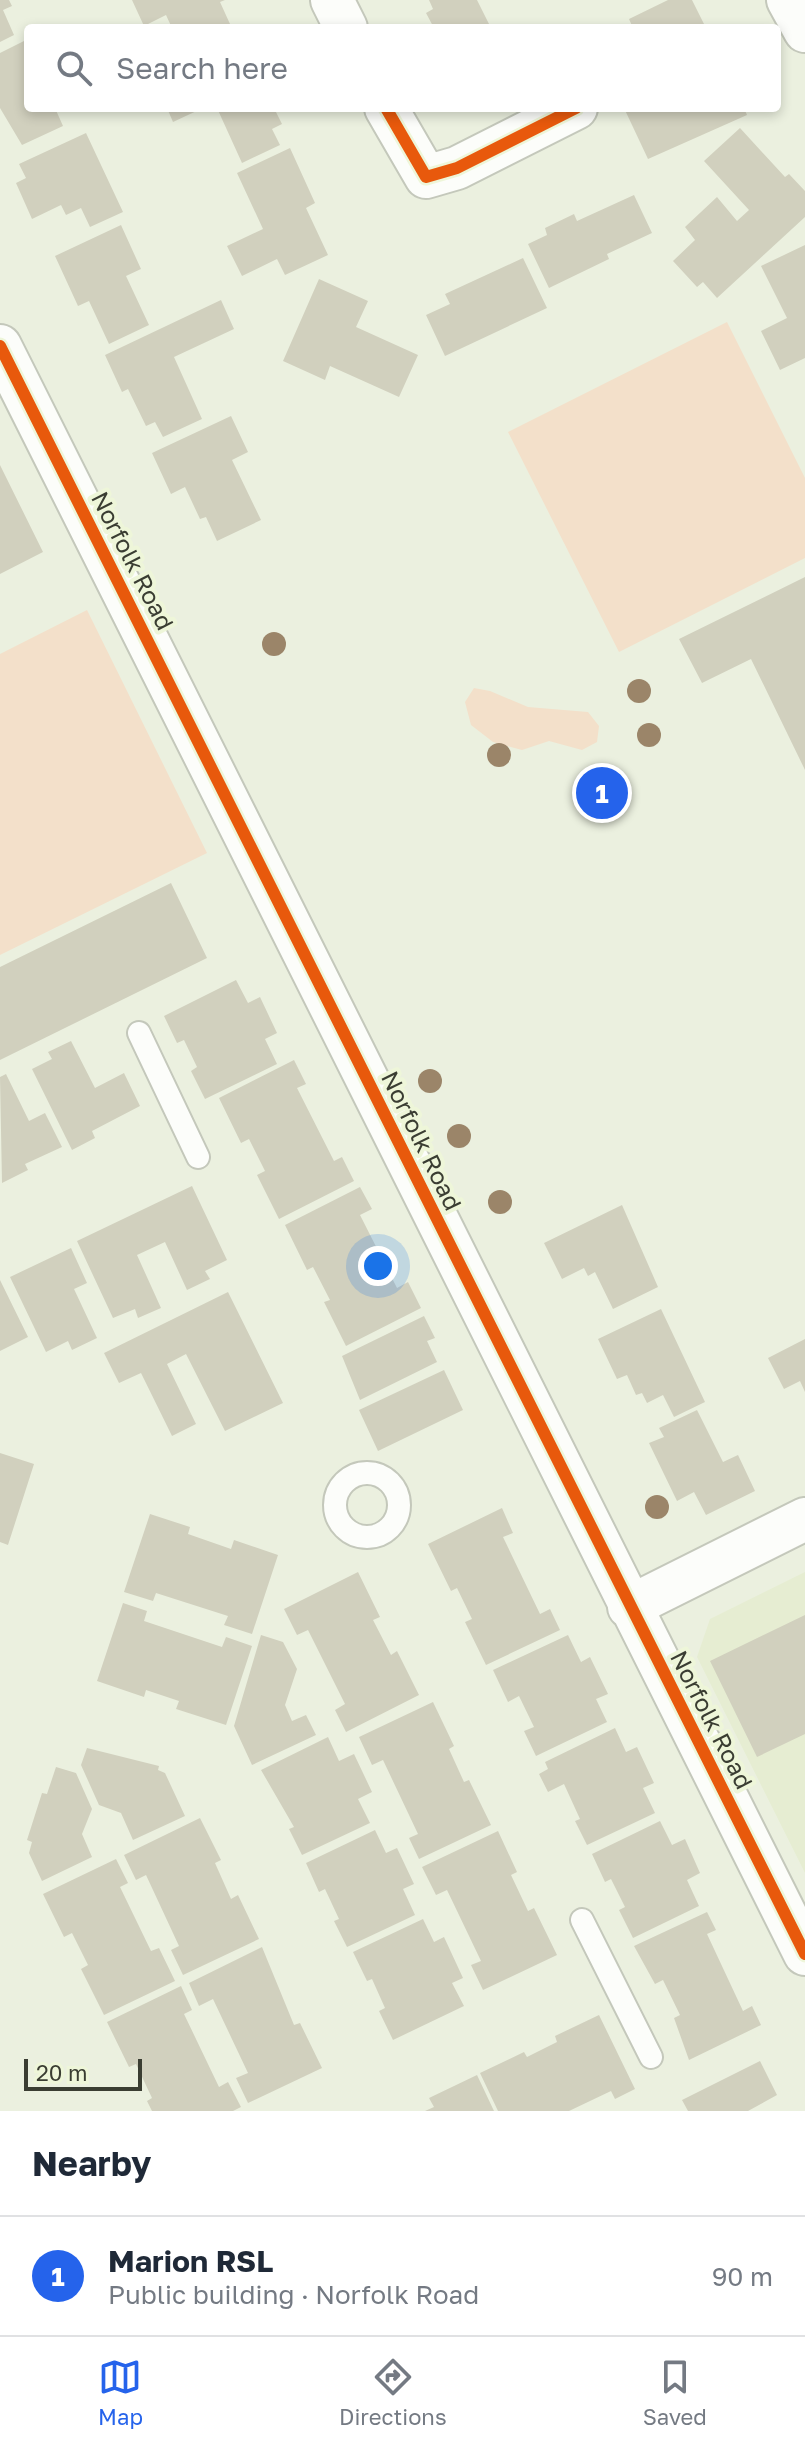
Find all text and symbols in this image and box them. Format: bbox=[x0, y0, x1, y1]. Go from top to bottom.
search box bbox=[24, 24, 781, 112]
icon: search bbox=[52, 46, 96, 90]
text: Search here bbox=[116, 50, 288, 86]
street label: Norfolk Road bbox=[86, 486, 181, 634]
pin: 1 bbox=[576, 763, 628, 823]
street label: Norfolk Road bbox=[376, 1066, 469, 1215]
your location bbox=[358, 1246, 398, 1286]
street label: Norfolk Road bbox=[665, 1645, 760, 1793]
scale bar bbox=[24, 2055, 142, 2091]
text: 20 m bbox=[36, 2059, 87, 2086]
text: Nearby bbox=[32, 2143, 152, 2183]
text: Marion RSL bbox=[108, 2243, 273, 2279]
text: 1 bbox=[51, 2261, 65, 2292]
text: 90 m bbox=[712, 2261, 773, 2292]
text: Public building · Norfolk Road bbox=[108, 2279, 479, 2310]
tab: Map bbox=[98, 2355, 143, 2430]
tab: Directions bbox=[339, 2355, 447, 2430]
tab: Saved bbox=[643, 2355, 707, 2430]

